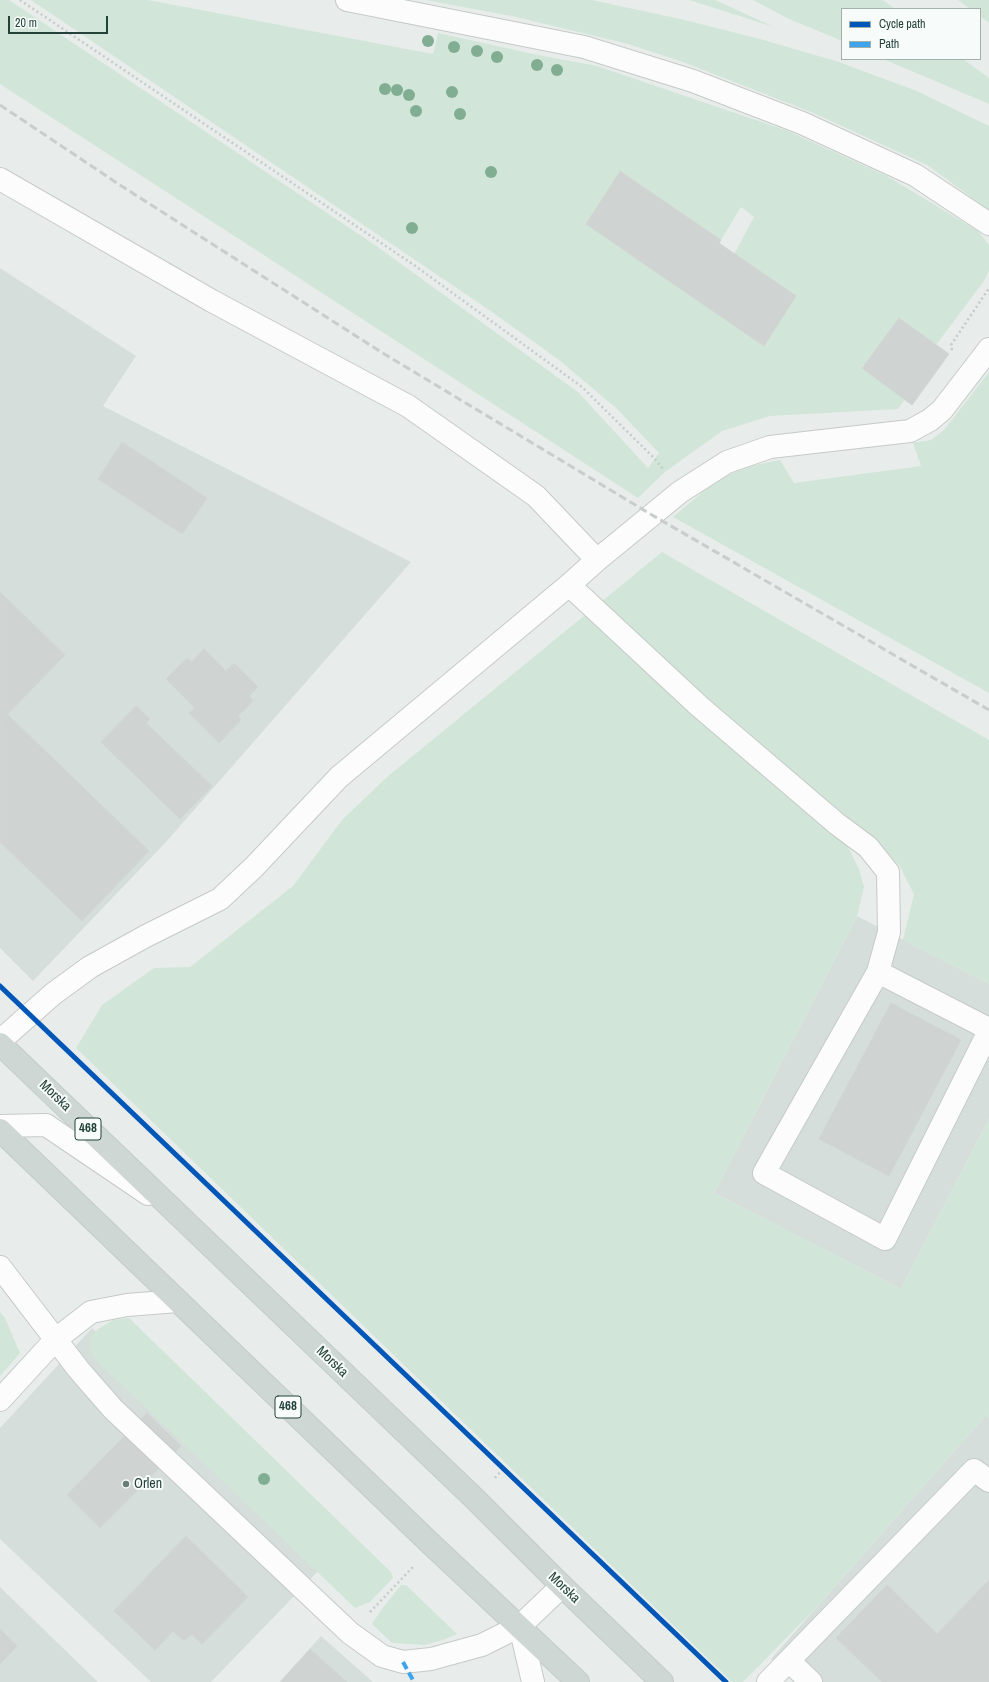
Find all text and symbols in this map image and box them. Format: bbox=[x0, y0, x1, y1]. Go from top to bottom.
scale bar bbox=[10, 8, 110, 34]
legend bbox=[841, 8, 981, 60]
text: 20 m bbox=[15, 15, 37, 31]
text: Cycle path bbox=[879, 16, 926, 32]
text: Path bbox=[879, 36, 899, 52]
street label: Morska bbox=[36, 1077, 74, 1115]
road number: 468 bbox=[75, 1118, 101, 1140]
street label: Morska bbox=[313, 1343, 351, 1381]
road number: 468 bbox=[275, 1396, 301, 1418]
place label: Orlen bbox=[134, 1476, 162, 1492]
marker: Orlen bbox=[121, 1479, 131, 1489]
street label: Morska bbox=[545, 1569, 583, 1607]

